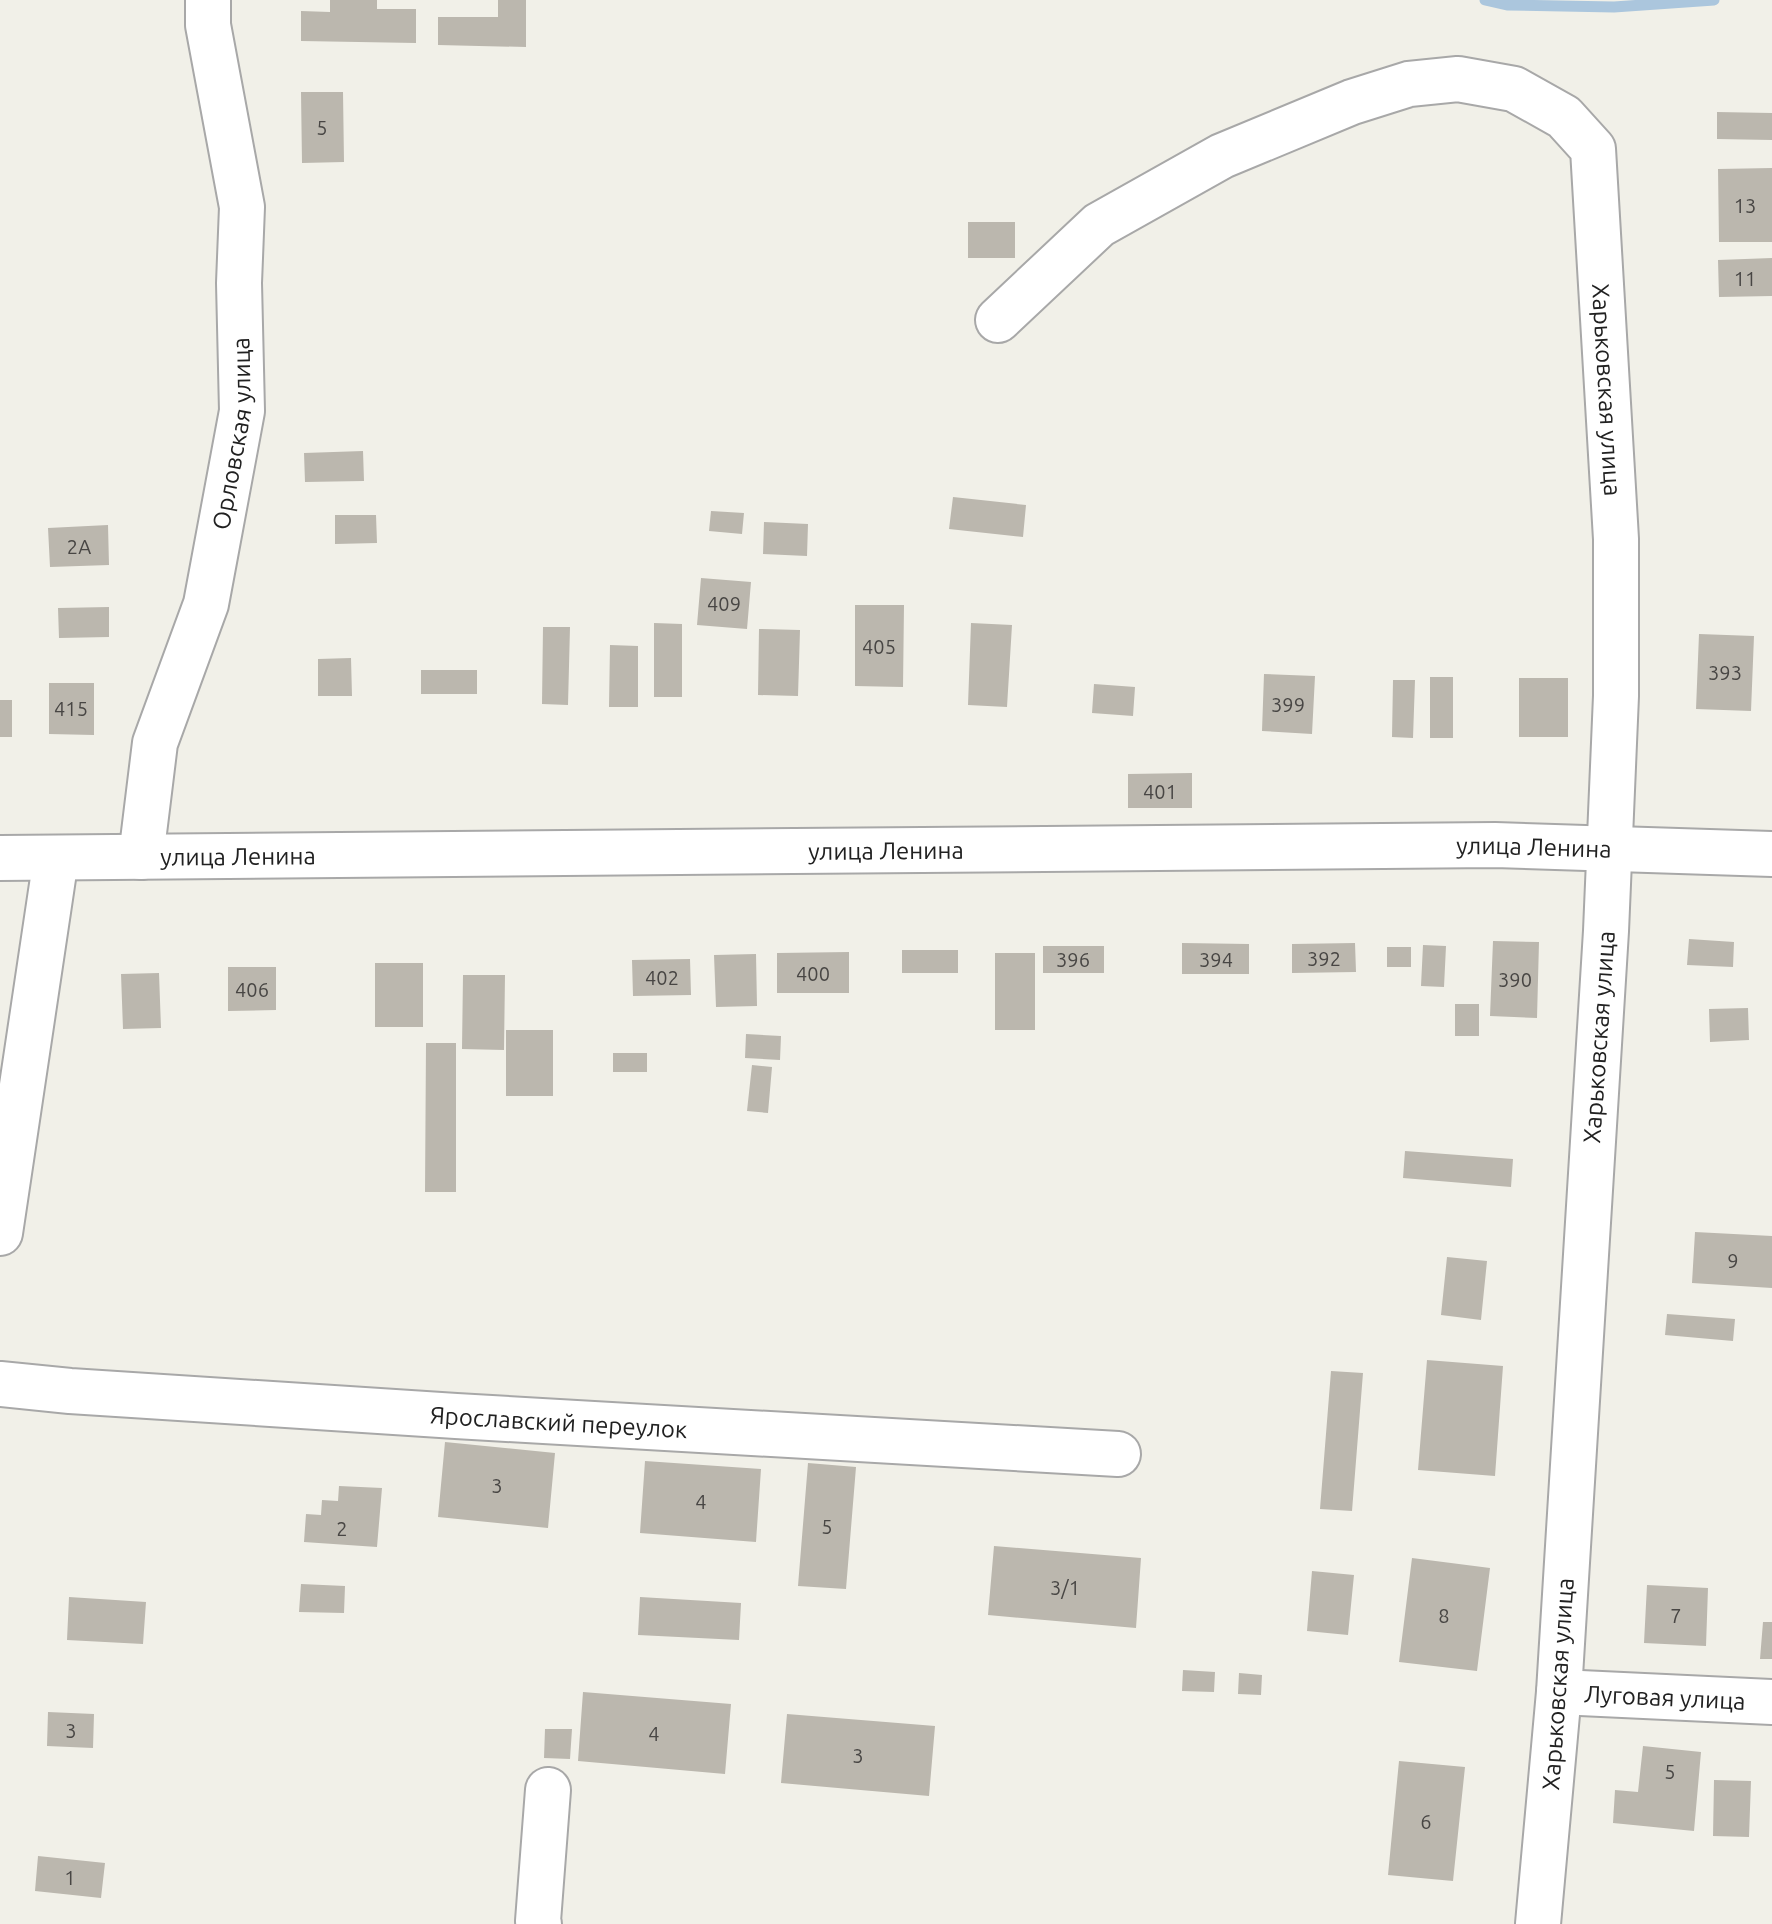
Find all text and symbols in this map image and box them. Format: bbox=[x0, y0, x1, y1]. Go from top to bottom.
house number: 5 bbox=[316, 116, 328, 139]
house number: 13 bbox=[1734, 194, 1756, 217]
house number: 11 bbox=[1734, 267, 1756, 290]
street label: Харьковская улица bbox=[1587, 283, 1627, 497]
street label: Орловская улица bbox=[207, 337, 256, 532]
house number: 2А bbox=[67, 535, 91, 558]
house number: 409 bbox=[707, 592, 741, 615]
house number: 405 bbox=[862, 635, 896, 658]
house number: 393 bbox=[1708, 661, 1742, 684]
house number: 399 bbox=[1271, 693, 1305, 716]
house number: 415 bbox=[54, 697, 88, 720]
house number: 401 bbox=[1143, 780, 1177, 803]
street label: улица Ленина bbox=[1456, 831, 1612, 862]
street label: улица Ленина bbox=[808, 836, 964, 864]
street label: улица Ленина bbox=[160, 842, 316, 870]
street label: Харьковская улица bbox=[1578, 930, 1620, 1144]
house number: 392 bbox=[1307, 947, 1341, 970]
house number: 396 bbox=[1056, 948, 1090, 971]
house number: 394 bbox=[1199, 948, 1233, 971]
house number: 400 bbox=[796, 962, 830, 985]
house number: 402 bbox=[645, 966, 679, 989]
house number: 390 bbox=[1498, 968, 1532, 991]
house number: 406 bbox=[235, 978, 269, 1001]
house number: 9 bbox=[1727, 1249, 1739, 1272]
street label: Ярославский переулок bbox=[429, 1401, 688, 1443]
house number: 3 bbox=[491, 1474, 503, 1497]
house number: 4 bbox=[695, 1490, 707, 1513]
house number: 5 bbox=[821, 1515, 833, 1538]
house number: 2 bbox=[336, 1517, 348, 1540]
house number: 3/1 bbox=[1050, 1576, 1080, 1599]
street label: Харьковская улица bbox=[1537, 1577, 1579, 1791]
house number: 8 bbox=[1438, 1604, 1450, 1627]
house number: 7 bbox=[1670, 1604, 1682, 1627]
street label: Луговая улица bbox=[1584, 1680, 1746, 1714]
house number: 3 bbox=[65, 1719, 77, 1742]
house number: 4 bbox=[648, 1722, 660, 1745]
house number: 3 bbox=[852, 1744, 864, 1767]
house number: 5 bbox=[1664, 1760, 1676, 1783]
house number: 6 bbox=[1420, 1810, 1432, 1833]
house number: 1 bbox=[64, 1866, 76, 1889]

